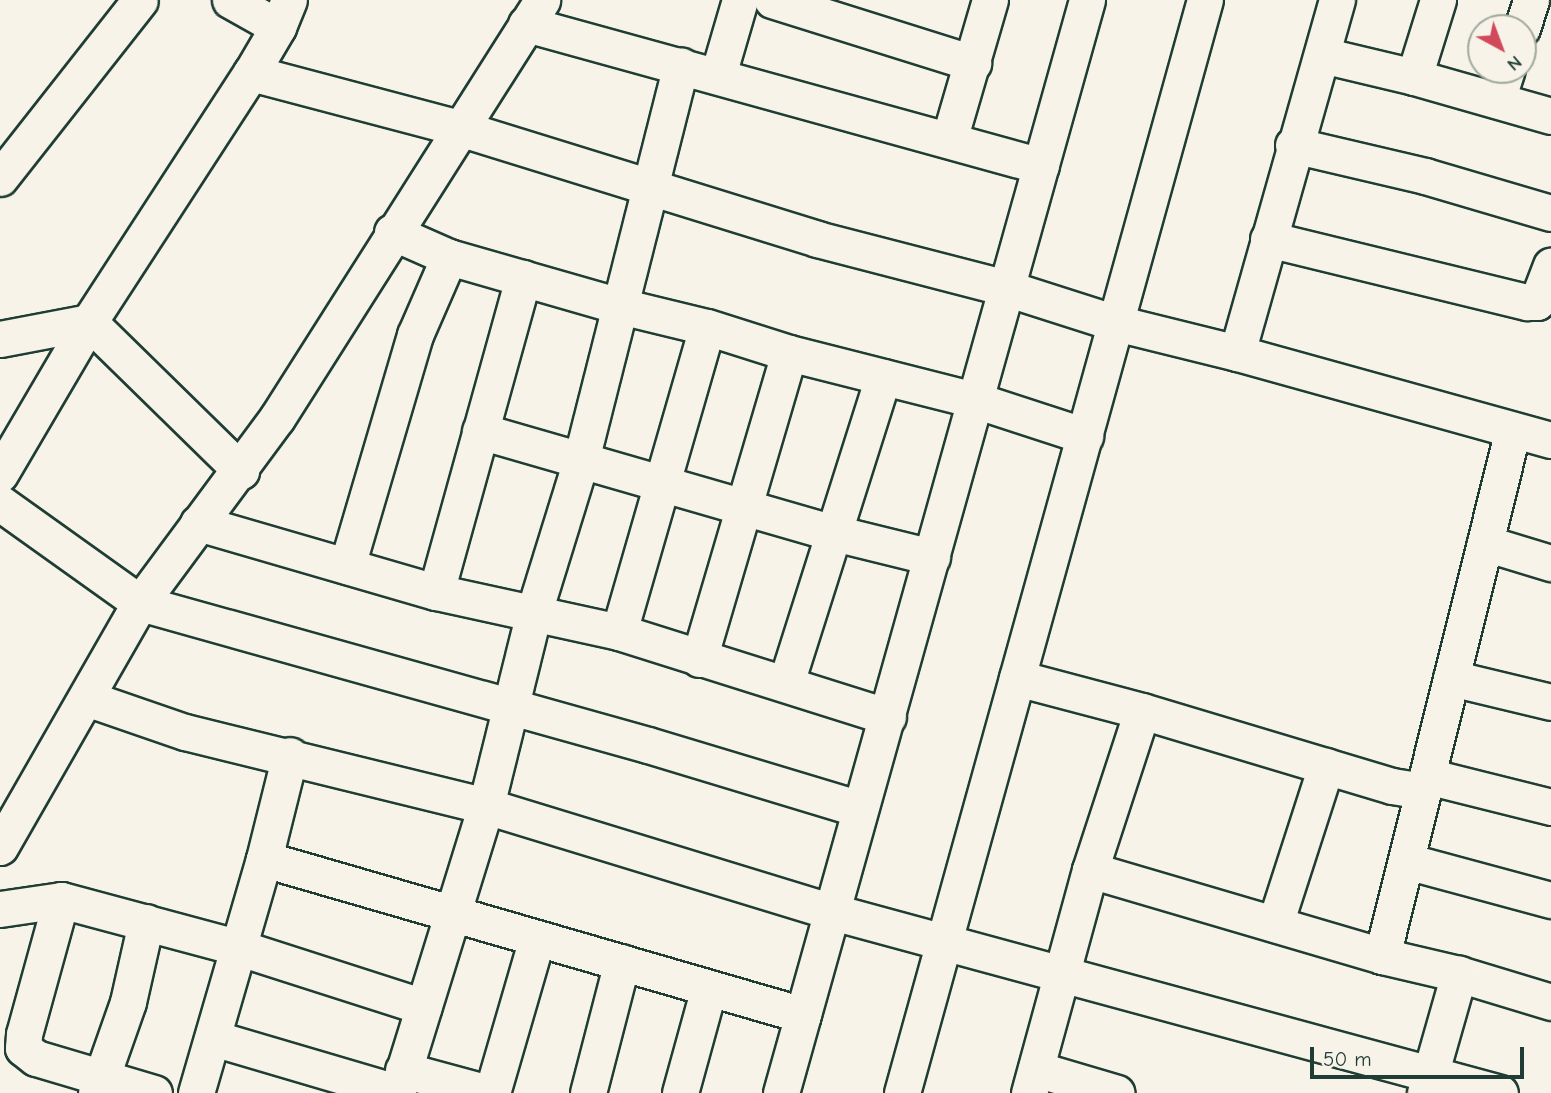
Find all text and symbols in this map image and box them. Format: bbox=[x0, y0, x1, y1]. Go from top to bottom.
north arrow bbox=[1467, 14, 1537, 84]
text: N bbox=[1503, 51, 1526, 76]
scale bar bbox=[1313, 1034, 1526, 1078]
text: 50 m bbox=[1323, 1047, 1372, 1071]

